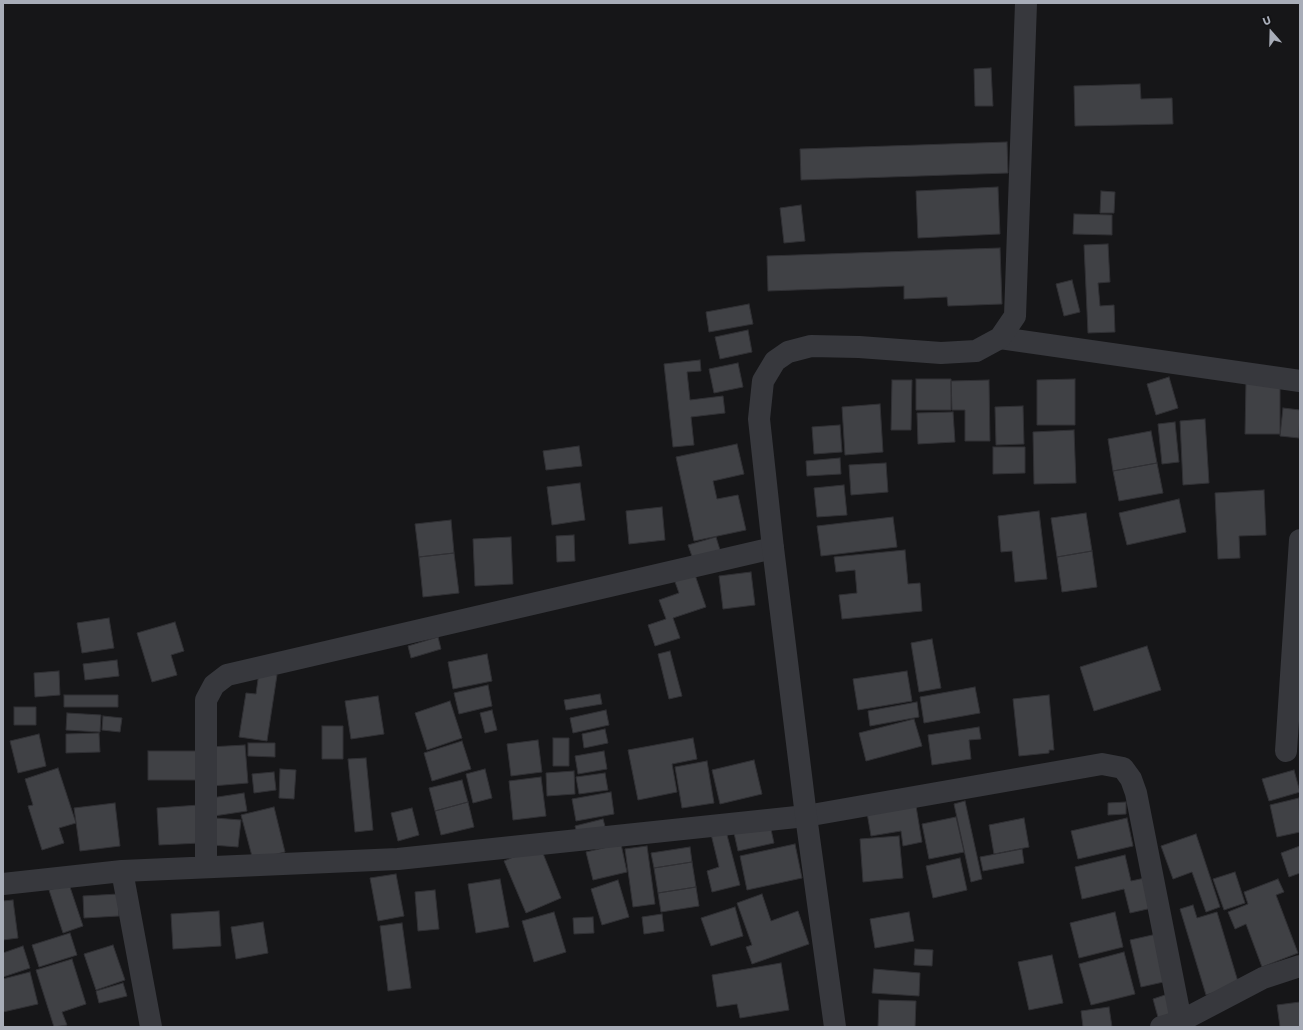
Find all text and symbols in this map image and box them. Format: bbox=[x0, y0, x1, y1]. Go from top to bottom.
north arrow bbox=[1251, 12, 1291, 52]
text: U bbox=[1261, 12, 1273, 30]

